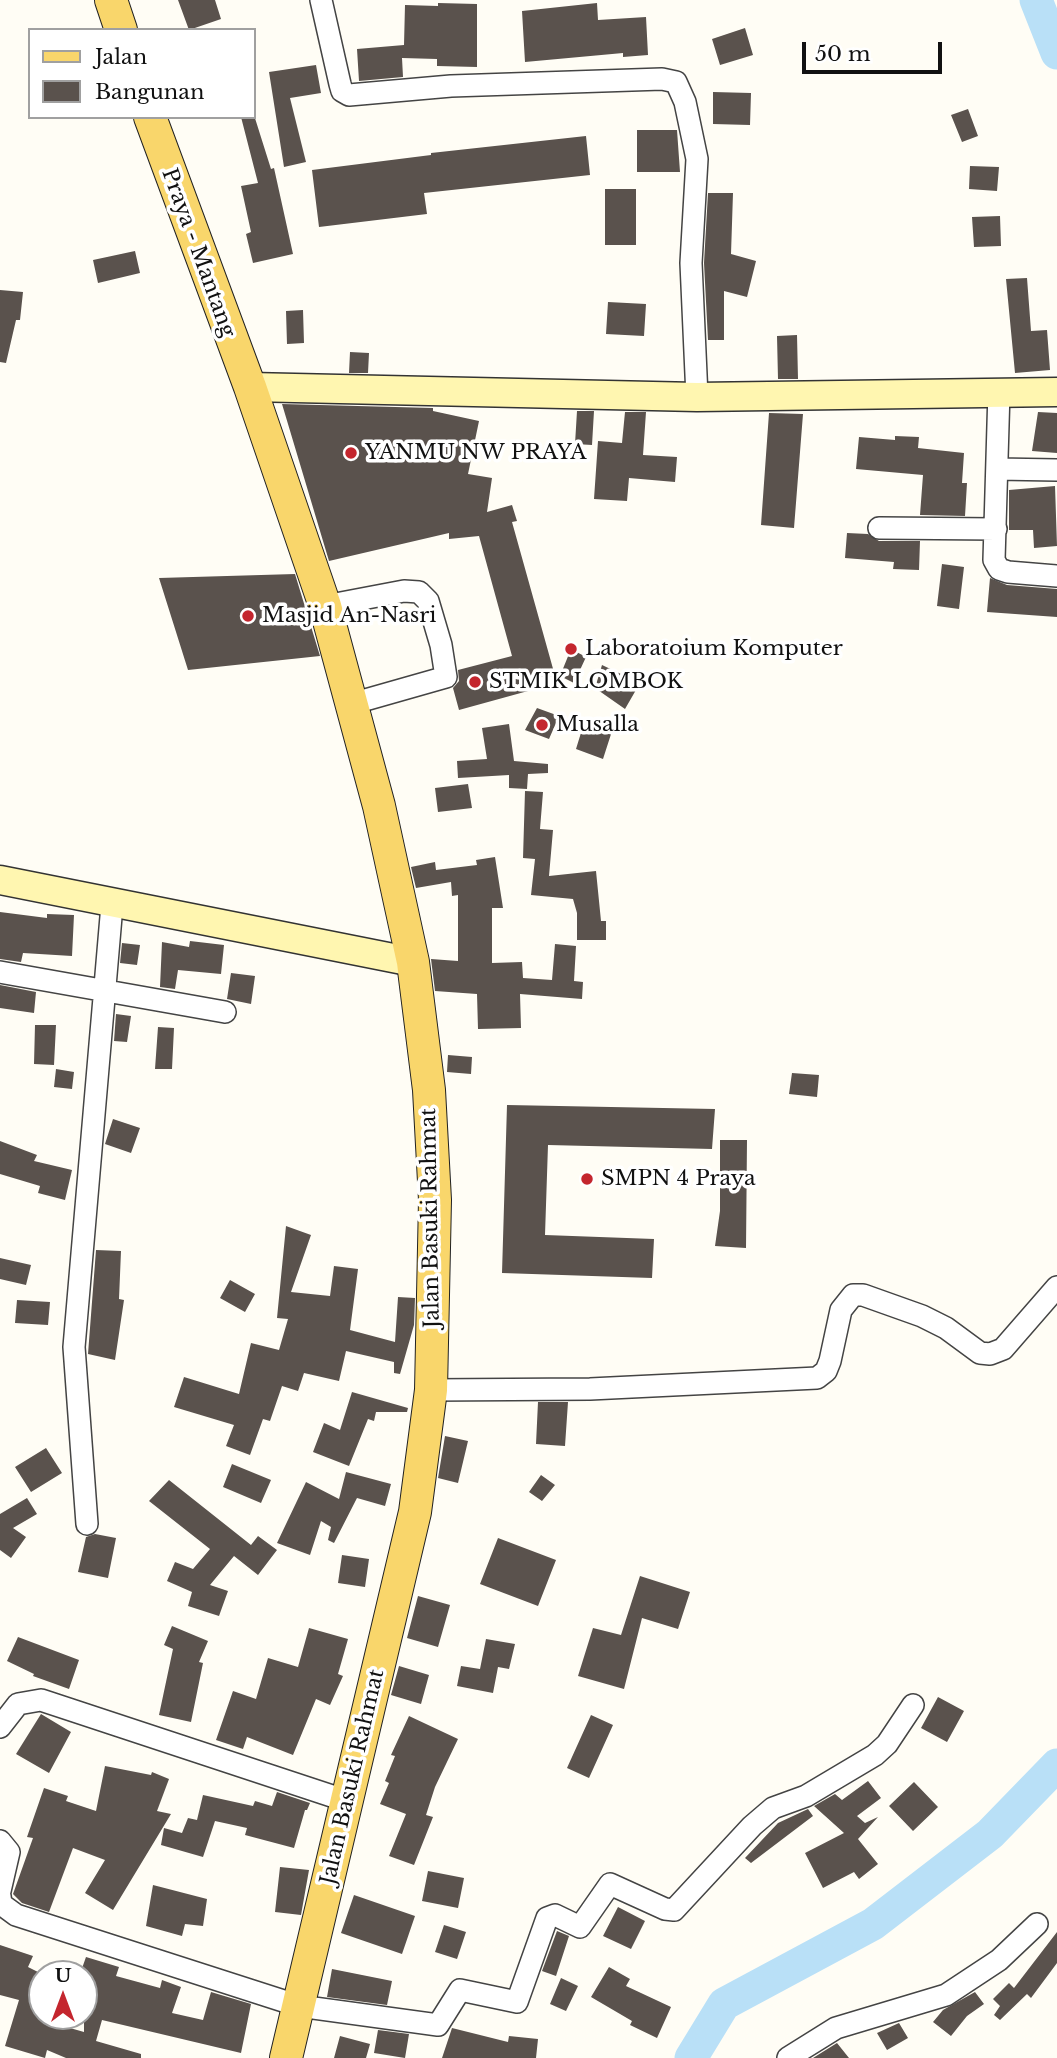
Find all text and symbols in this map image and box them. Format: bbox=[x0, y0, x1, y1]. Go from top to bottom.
legend bbox=[28, 28, 256, 119]
scale bar bbox=[805, 28, 945, 72]
text: 50 m bbox=[815, 41, 870, 67]
text: Jalan bbox=[95, 44, 147, 70]
text: Bangunan bbox=[95, 79, 204, 105]
street label: Praya - Mantang bbox=[156, 165, 240, 341]
place label: YANMU NW PRAYA bbox=[365, 440, 587, 466]
marker: YANMU NW PRAYA bbox=[343, 445, 359, 461]
place label: Masjid An-Nasri bbox=[262, 603, 436, 629]
marker: Masjid An-Nasri bbox=[240, 608, 256, 624]
place label: Laboratoium Komputer bbox=[585, 636, 843, 662]
marker: Laboratoium Komputer bbox=[563, 641, 579, 657]
place label: STMIK LOMBOK bbox=[489, 669, 683, 695]
marker: STMIK LOMBOK bbox=[467, 674, 483, 690]
place label: Musalla bbox=[556, 712, 639, 738]
marker: Musalla bbox=[534, 717, 550, 733]
street label: Jalan Basuki Rahmat bbox=[416, 1108, 446, 1328]
place label: SMPN 4 Praya bbox=[601, 1166, 756, 1192]
marker: SMPN 4 Praya bbox=[579, 1171, 595, 1187]
street label: Jalan Basuki Rahmat bbox=[316, 1667, 390, 1887]
north arrow bbox=[28, 1960, 98, 2030]
text: U bbox=[55, 1964, 71, 1987]

